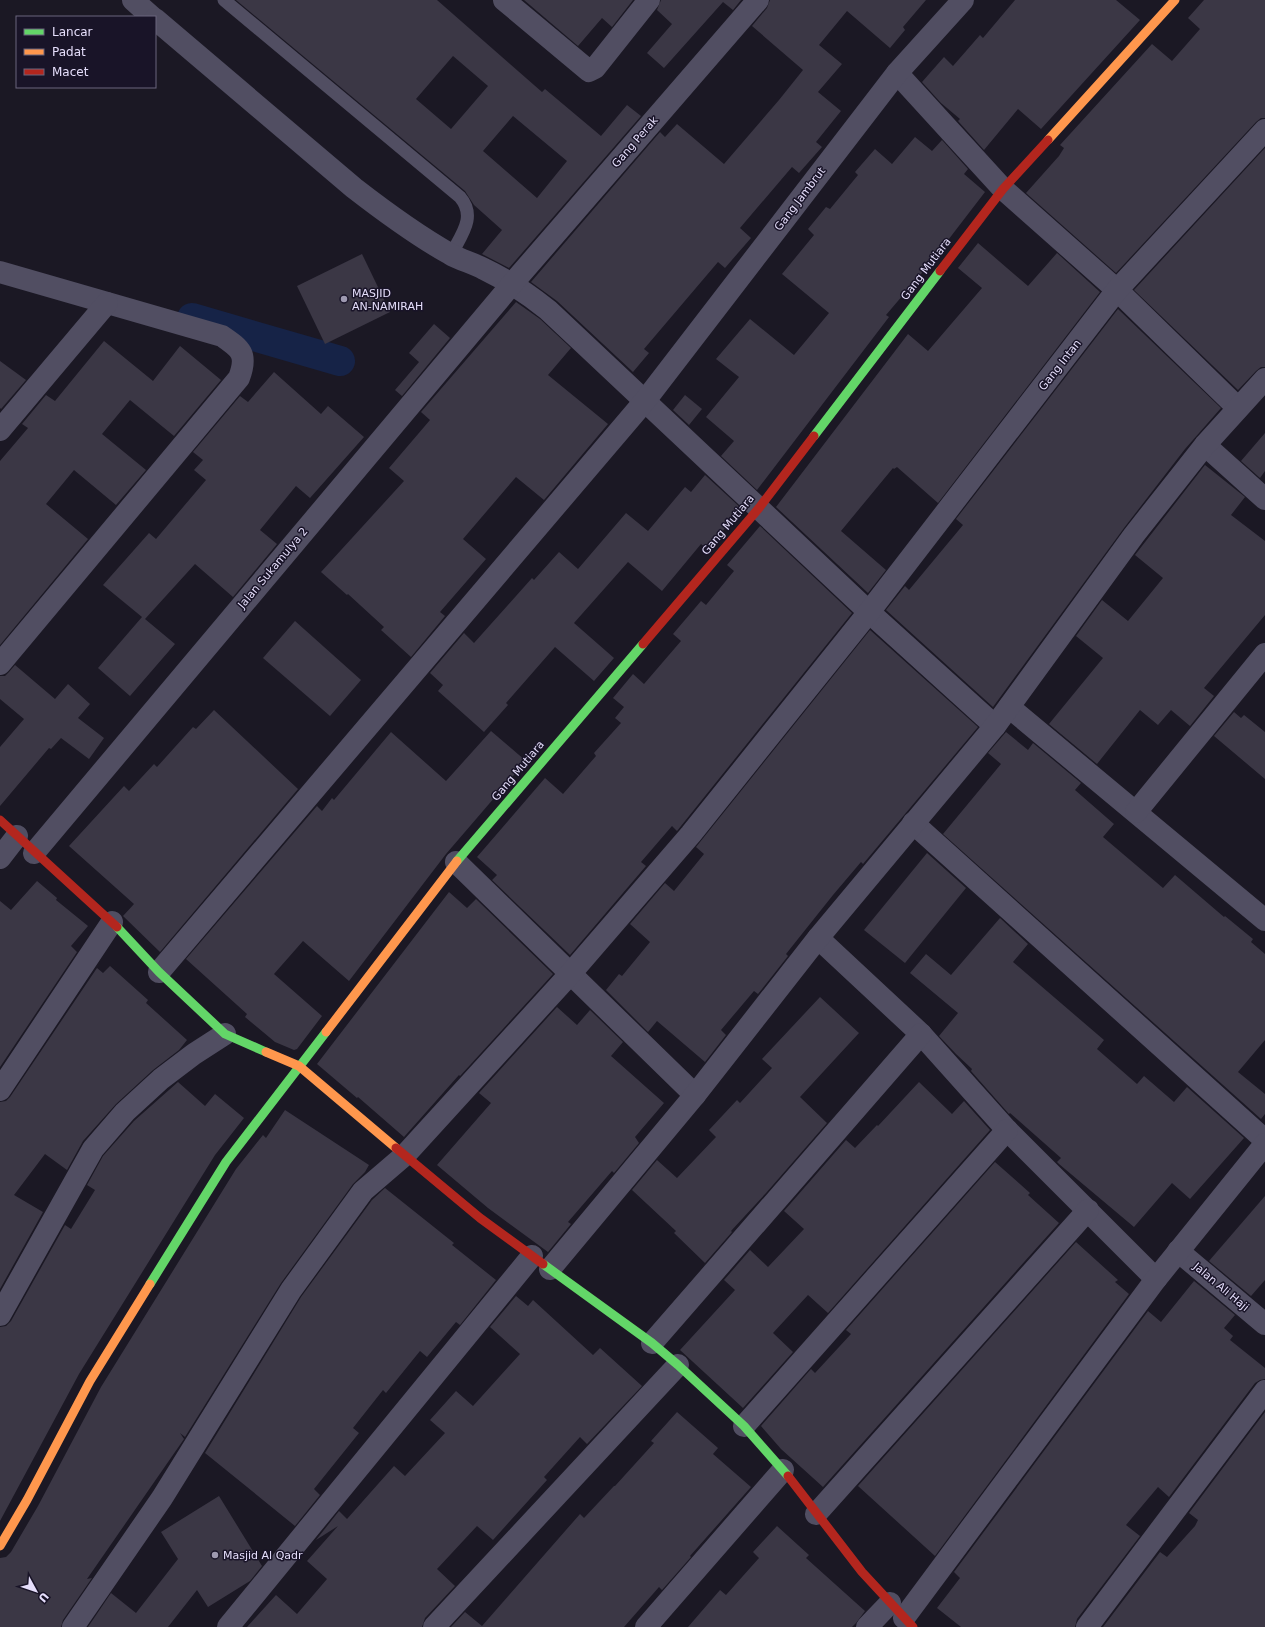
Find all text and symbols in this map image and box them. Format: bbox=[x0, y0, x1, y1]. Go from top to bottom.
legend bbox=[16, 16, 156, 88]
text: Lancar bbox=[52, 25, 93, 39]
text: Padat bbox=[52, 45, 86, 59]
text: Macet bbox=[52, 65, 89, 79]
street label: Gang Perak bbox=[609, 113, 661, 170]
street label: Gang Jambrut bbox=[772, 164, 829, 233]
street label: Gang Mutiara bbox=[898, 235, 954, 303]
place label: MASJID AN-NAMIRAH bbox=[352, 287, 423, 313]
marker: MASJID AN-NAMIRAH bbox=[339, 294, 349, 304]
street label: Gang Intan bbox=[1036, 337, 1084, 393]
street label: Gang Mutiara bbox=[699, 492, 757, 558]
street label: Jalan Sukamulya 2 bbox=[235, 525, 311, 612]
street label: Gang Mutiara bbox=[489, 738, 547, 804]
street label: Jalan Ali Haji bbox=[1190, 1259, 1251, 1314]
place label: Masjid Al Qadr bbox=[223, 1549, 303, 1562]
marker: Masjid Al Qadr bbox=[210, 1550, 220, 1560]
north arrow bbox=[16, 1571, 56, 1611]
text: U bbox=[35, 1590, 51, 1605]

